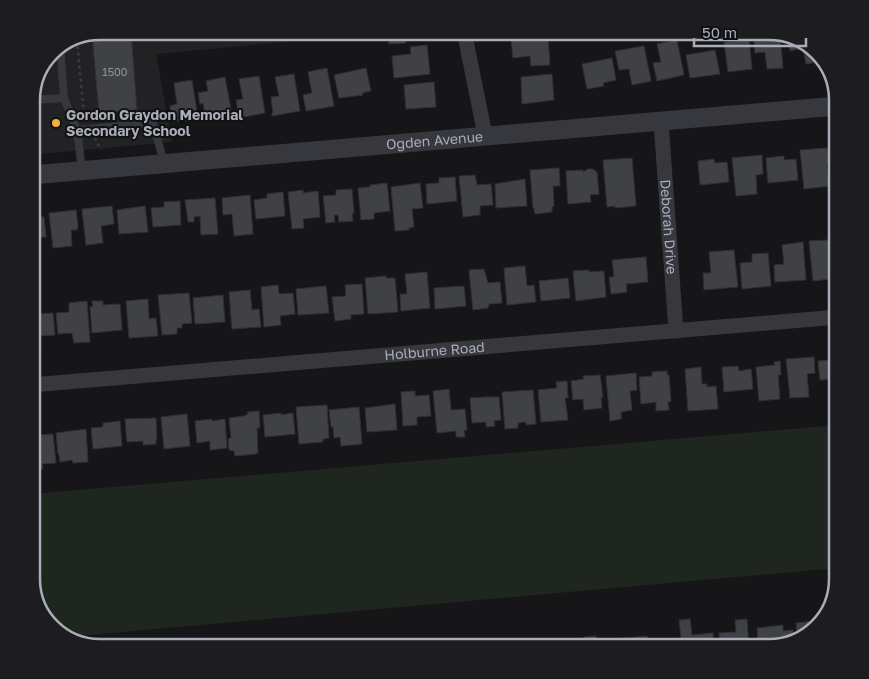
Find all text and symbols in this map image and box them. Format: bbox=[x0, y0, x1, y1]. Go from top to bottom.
scale bar bbox=[694, 15, 806, 47]
text: 50 m bbox=[702, 23, 737, 41]
house number: 1500 bbox=[102, 65, 128, 78]
place label: Gordon Graydon Memorial Secondary School bbox=[66, 106, 243, 139]
marker: Gordon Graydon Memorial Secondary School bbox=[50, 117, 62, 129]
street label: Ogden Avenue bbox=[385, 127, 484, 153]
street label: Deborah Drive bbox=[657, 179, 681, 275]
street label: Holburne Road bbox=[384, 338, 485, 363]

